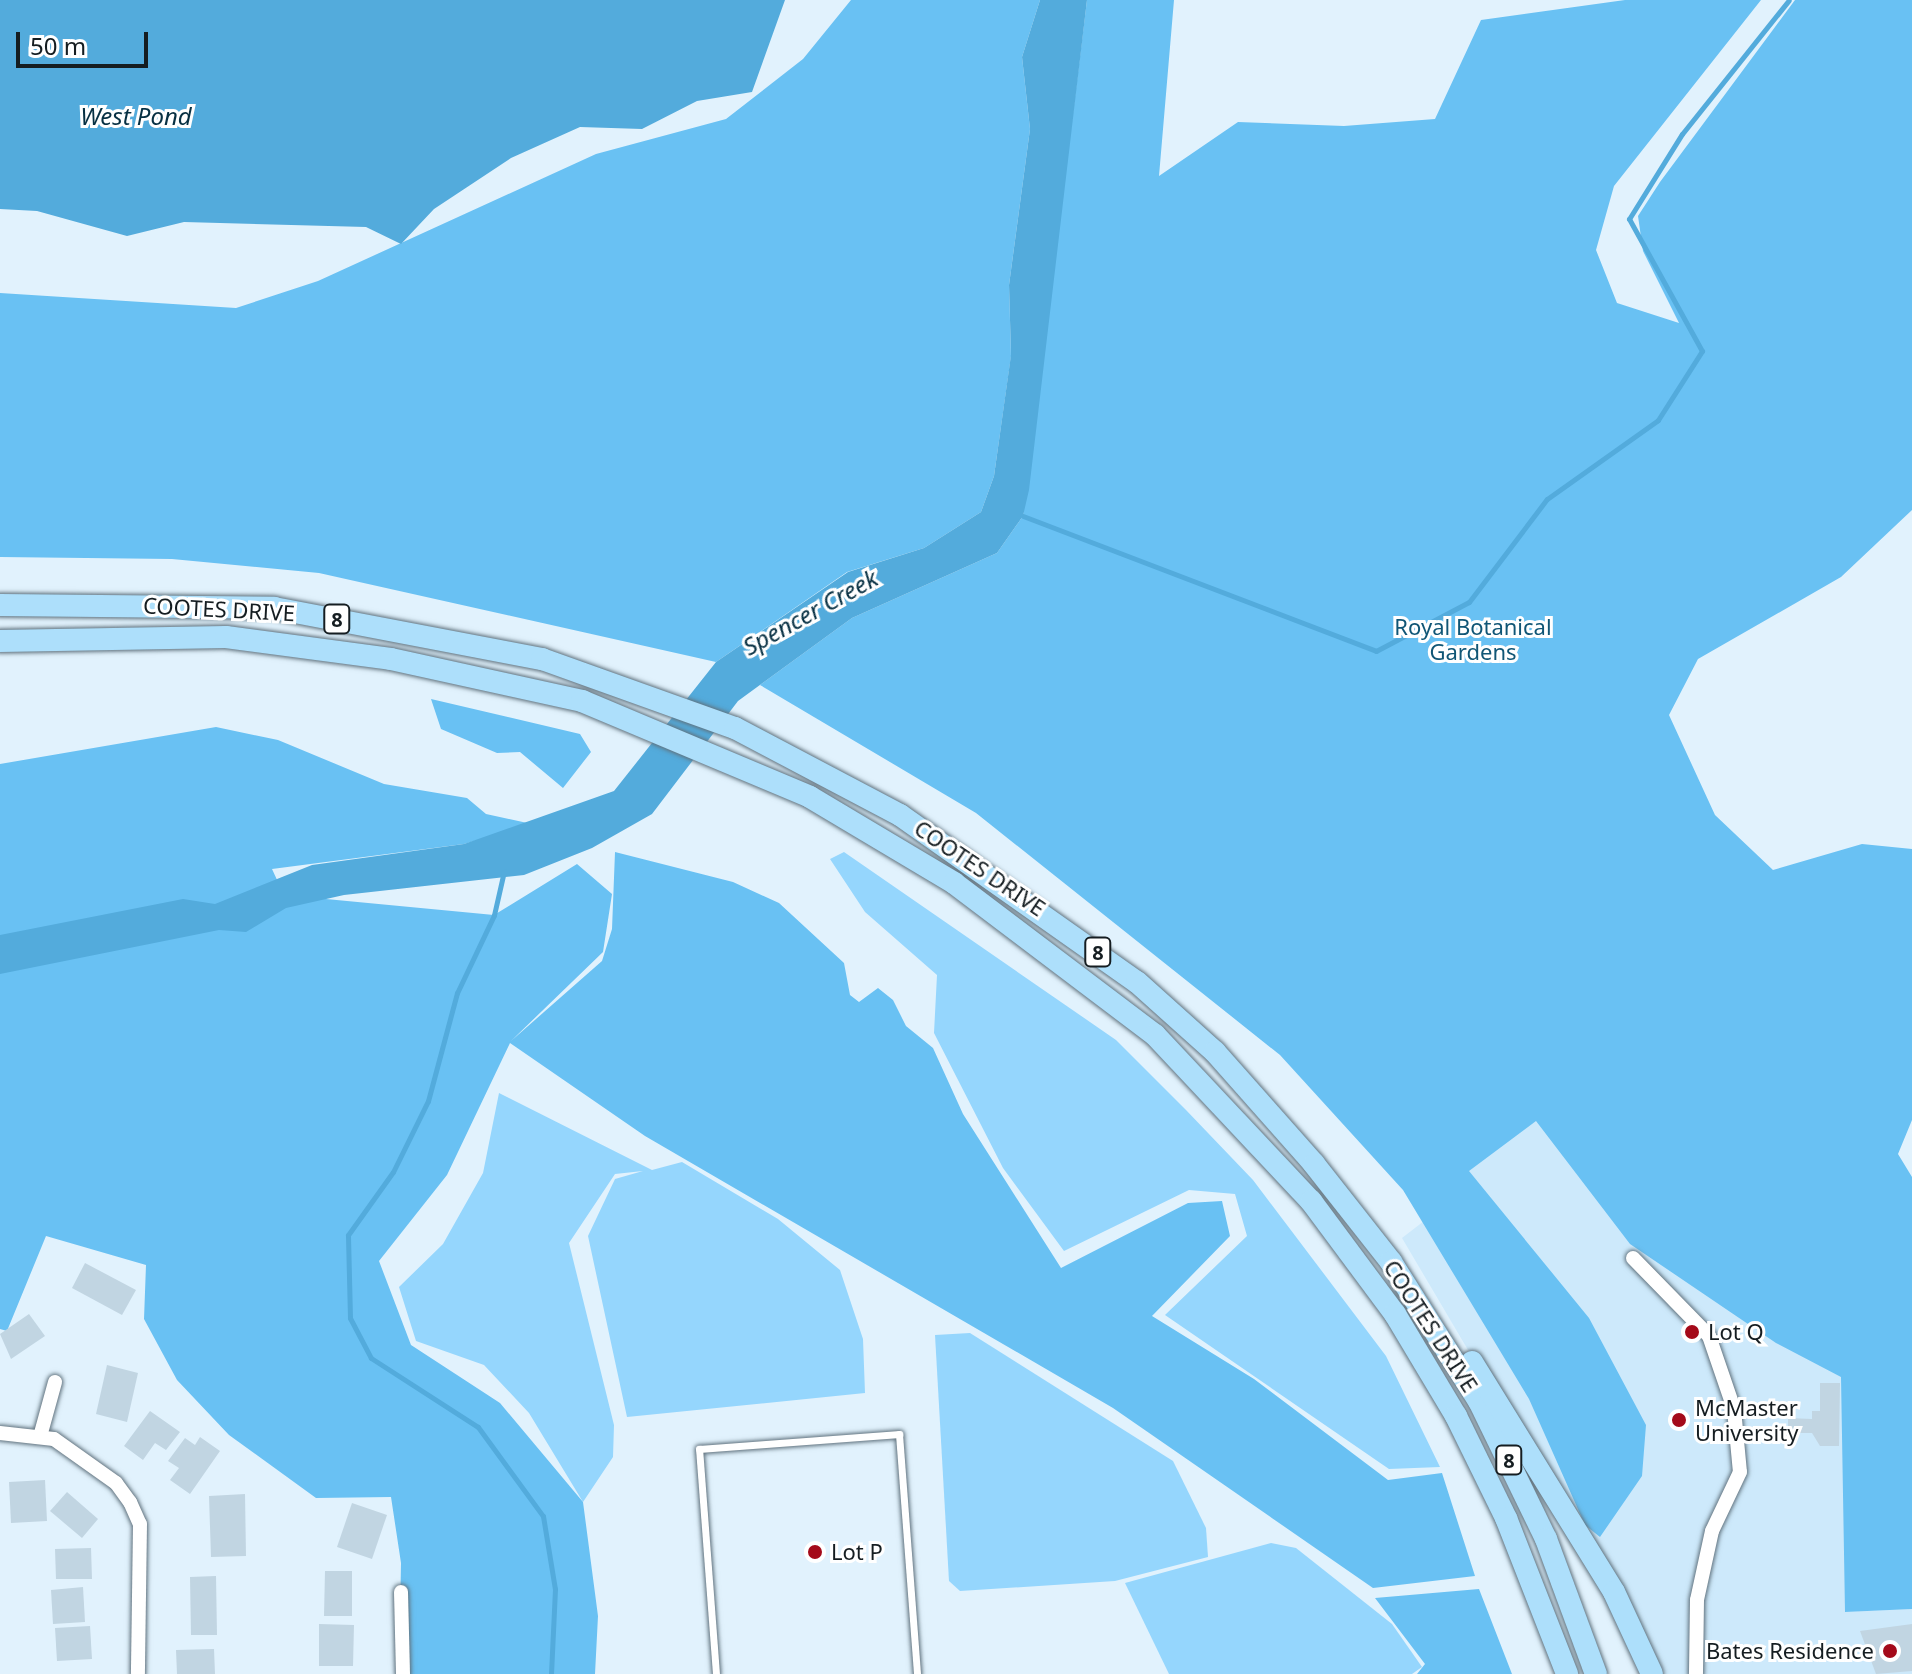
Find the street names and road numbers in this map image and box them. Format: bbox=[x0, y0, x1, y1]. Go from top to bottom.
street label: COOTES DRIVE bbox=[142, 592, 296, 626]
road number: 8 bbox=[323, 603, 351, 635]
street label: COOTES DRIVE bbox=[910, 815, 1050, 921]
road number: 8 bbox=[1084, 936, 1112, 968]
street label: COOTES DRIVE bbox=[1379, 1255, 1483, 1397]
road number: 8 bbox=[1495, 1444, 1523, 1476]

